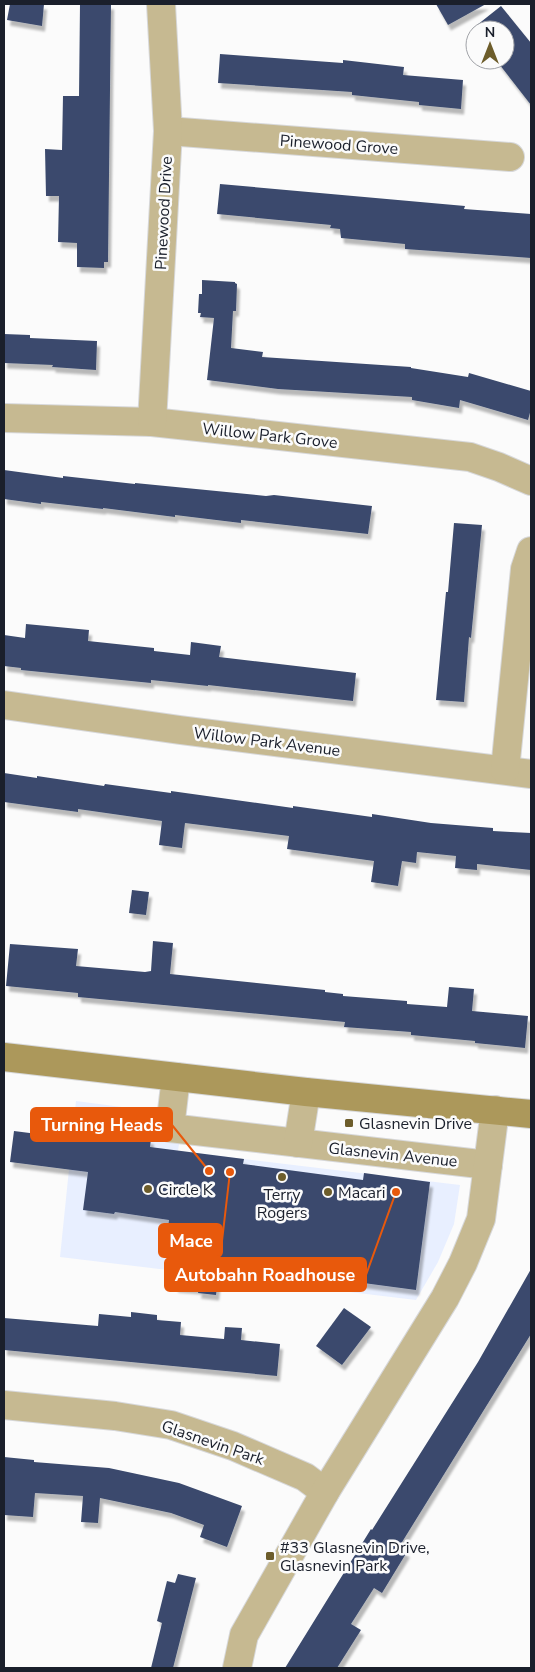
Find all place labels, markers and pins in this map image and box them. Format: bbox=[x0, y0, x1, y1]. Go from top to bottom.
callout: Turning Heads bbox=[31, 1108, 172, 1141]
place label: Glasnevin Drive bbox=[359, 1113, 472, 1135]
marker: Glasnevin Drive bbox=[343, 1117, 355, 1129]
marker: Terry Rogers bbox=[276, 1171, 288, 1183]
place label: Circle K bbox=[158, 1179, 214, 1201]
place label: Macari bbox=[338, 1182, 385, 1204]
marker: Circle K bbox=[142, 1183, 154, 1195]
place label: Terry Rogers bbox=[257, 1184, 307, 1224]
marker: Macari bbox=[322, 1186, 334, 1198]
callout: Mace bbox=[159, 1224, 222, 1257]
callout: Autobahn Roadhouse bbox=[165, 1258, 366, 1291]
place label: #33 Glasnevin Drive, Glasnevin Park bbox=[280, 1537, 430, 1577]
marker: #33 Glasnevin Drive, Glasnevin Park bbox=[264, 1550, 276, 1562]

